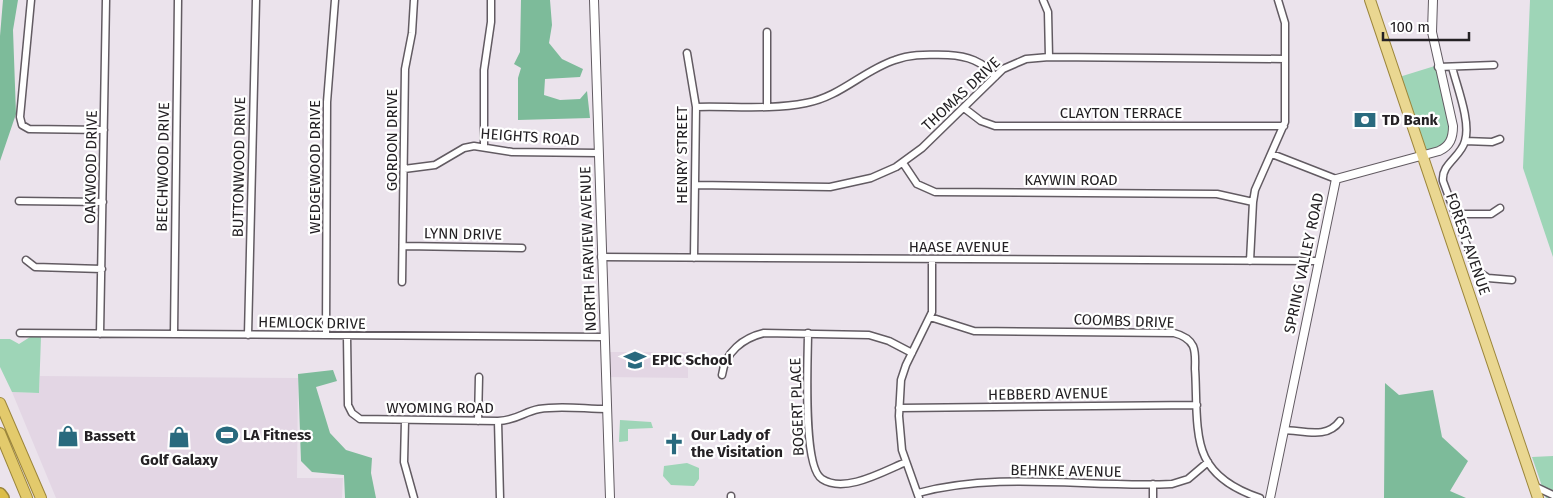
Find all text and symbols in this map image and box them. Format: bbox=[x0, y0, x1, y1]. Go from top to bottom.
scale bar bbox=[1383, 10, 1469, 42]
text: 100 m bbox=[1390, 18, 1430, 36]
street label: THOMAS DRIVE bbox=[918, 53, 1004, 135]
street label: GORDON DRIVE bbox=[383, 89, 401, 191]
street label: BUTTONWOOD DRIVE bbox=[229, 96, 249, 238]
street label: WEDGEWOOD DRIVE bbox=[306, 100, 324, 234]
street label: BEECHWOOD DRIVE bbox=[153, 102, 173, 232]
street label: CLAYTON TERRACE bbox=[1060, 104, 1182, 122]
street label: HENRY STREET bbox=[673, 106, 691, 204]
bank icon: TD Bank bbox=[1352, 107, 1378, 133]
street label: OAKWOOD DRIVE bbox=[81, 110, 101, 224]
place label: TD Bank bbox=[1382, 111, 1439, 129]
street label: HEIGHTS ROAD bbox=[480, 125, 580, 149]
street label: NORTH FARVIEW AVENUE bbox=[576, 166, 600, 332]
street label: KAYWIN ROAD bbox=[1024, 171, 1118, 189]
street label: FOREST AVENUE bbox=[1442, 190, 1494, 298]
street label: SPRING VALLEY ROAD bbox=[1280, 191, 1328, 335]
street label: LYNN DRIVE bbox=[424, 224, 502, 244]
street label: HAASE AVENUE bbox=[909, 238, 1009, 256]
street label: COOMBS DRIVE bbox=[1073, 310, 1175, 332]
street label: HEMLOCK DRIVE bbox=[258, 313, 366, 333]
school or university icon: EPIC School bbox=[622, 347, 648, 373]
place label: EPIC School bbox=[652, 351, 732, 369]
street label: BOGERT PLACE bbox=[786, 357, 808, 457]
street label: HEBBERD AVENUE bbox=[988, 384, 1108, 404]
street label: WYOMING ROAD bbox=[386, 399, 494, 417]
sports icon: LA Fitness bbox=[214, 422, 240, 448]
shop icon: Bassett bbox=[55, 423, 81, 449]
shop icon: Golf Galaxy bbox=[166, 424, 192, 450]
place label: LA Fitness bbox=[243, 426, 311, 444]
place label: Our Lady of the Visitation bbox=[691, 426, 783, 461]
place label: Bassett bbox=[84, 427, 136, 445]
church icon: Our Lady of the Visitation bbox=[661, 431, 687, 457]
place label: Golf Galaxy bbox=[140, 451, 218, 469]
street label: BEHNKE AVENUE bbox=[1010, 461, 1122, 481]

